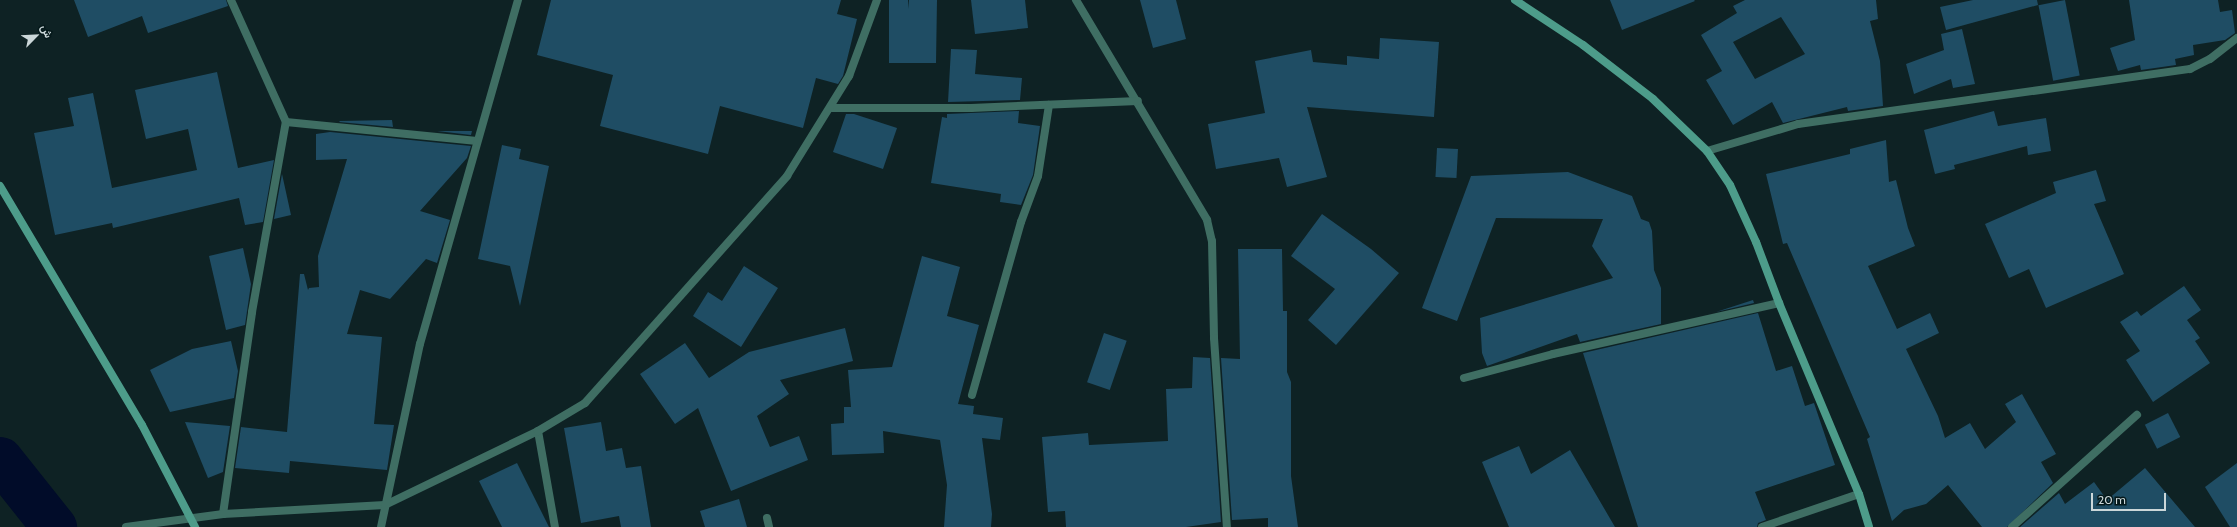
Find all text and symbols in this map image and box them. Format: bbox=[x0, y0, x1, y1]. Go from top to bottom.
north arrow bbox=[16, 16, 56, 56]
text: ش bbox=[38, 22, 56, 40]
scale bar bbox=[2093, 485, 2168, 511]
text: 20 m bbox=[2098, 492, 2126, 507]

